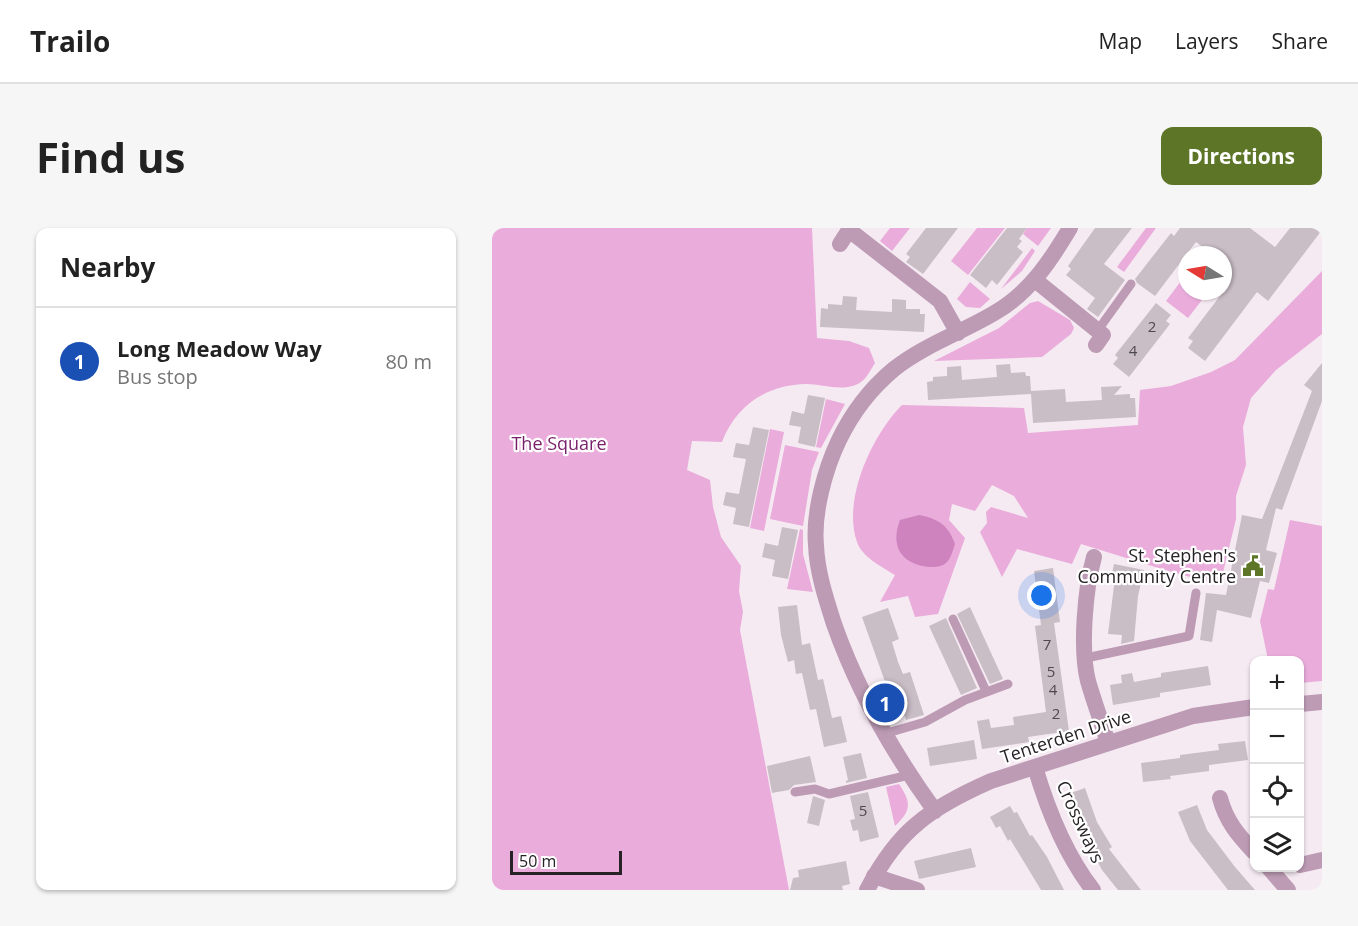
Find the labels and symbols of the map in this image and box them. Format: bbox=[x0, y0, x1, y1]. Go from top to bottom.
north arrow bbox=[1178, 246, 1232, 300]
house number: 2 bbox=[1148, 316, 1156, 336]
house number: 4 bbox=[1129, 340, 1138, 360]
park label: The Square bbox=[511, 431, 607, 455]
place label: St. Stephen's Community Centre bbox=[1077, 543, 1236, 588]
public building icon: St. Stephen's Community Centre bbox=[1241, 554, 1265, 578]
your location bbox=[1027, 581, 1056, 610]
house number: 7 bbox=[1043, 634, 1051, 654]
house number: 5 bbox=[1047, 661, 1055, 681]
house number: 4 bbox=[1049, 679, 1058, 699]
pin: 1 bbox=[866, 680, 904, 726]
house number: 2 bbox=[1052, 703, 1060, 723]
street label: Tenterden Drive bbox=[997, 704, 1134, 768]
street label: Crossways bbox=[1051, 777, 1110, 867]
house number: 5 bbox=[859, 800, 867, 820]
scale bar bbox=[510, 848, 622, 876]

